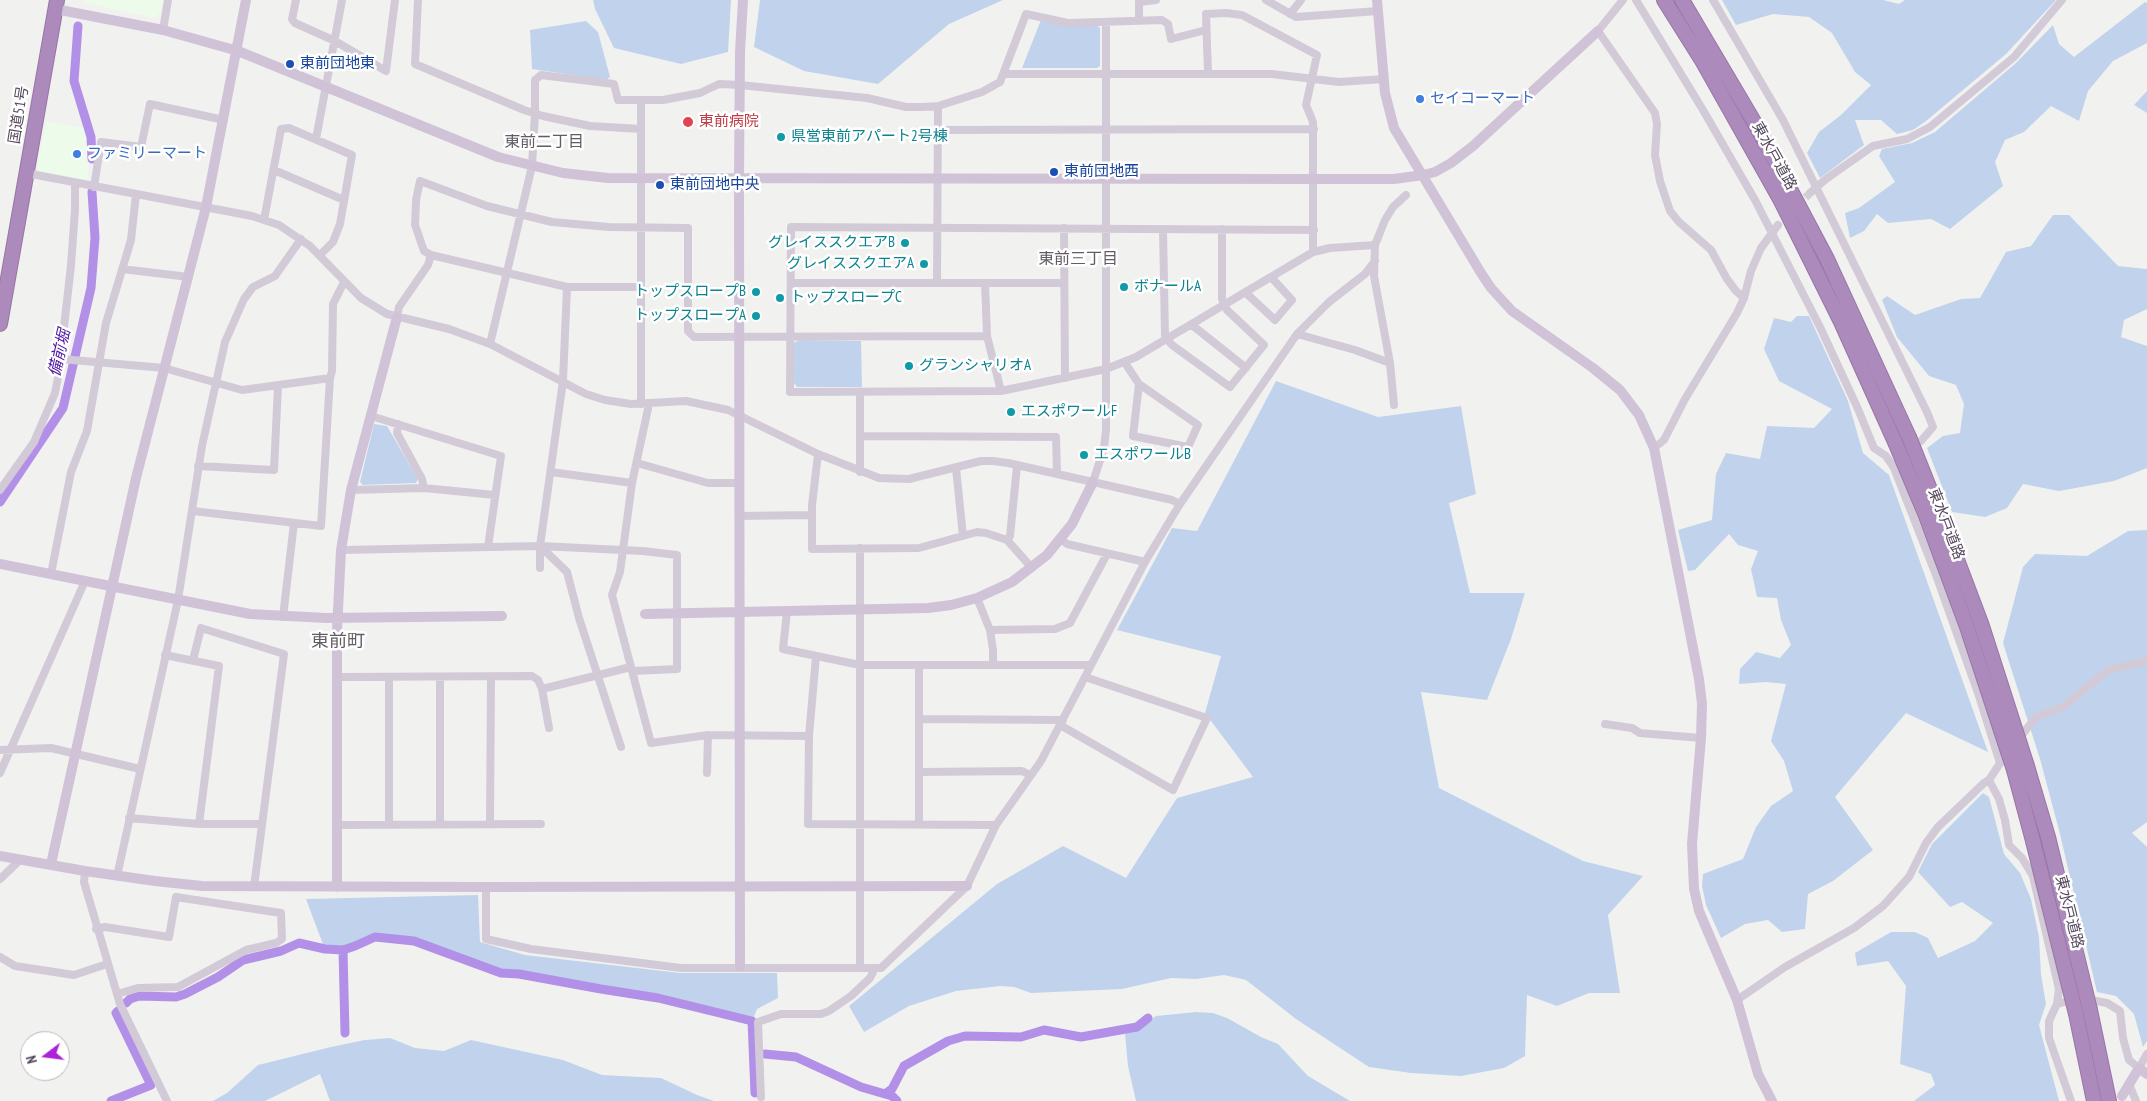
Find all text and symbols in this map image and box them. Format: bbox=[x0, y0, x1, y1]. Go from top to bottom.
place label: 東前団地東 bbox=[300, 55, 375, 73]
marker: 東前団地東 bbox=[284, 58, 296, 70]
street label: 国道51号 bbox=[6, 85, 32, 145]
place label: セイコーマート bbox=[1430, 90, 1535, 108]
marker: セイコーマート bbox=[1414, 93, 1426, 105]
place label: 東前病院 bbox=[699, 113, 759, 131]
marker: 東前病院 bbox=[681, 115, 695, 129]
street label: 東水戸道路 bbox=[1748, 119, 1800, 193]
place label: 県営東前アパート2号棟 bbox=[791, 128, 948, 146]
marker: 県営東前アパート2号棟 bbox=[775, 131, 787, 143]
district label: 東前二丁目 bbox=[504, 132, 584, 152]
place label: ファミリーマート bbox=[87, 145, 207, 163]
marker: ファミリーマート bbox=[71, 148, 83, 160]
place label: 東前団地西 bbox=[1064, 163, 1139, 181]
marker: 東前団地西 bbox=[1048, 166, 1060, 178]
place label: 東前団地中央 bbox=[670, 176, 760, 194]
marker: 東前団地中央 bbox=[654, 179, 666, 191]
place label: グレイススクエアB bbox=[768, 234, 895, 252]
marker: グレイススクエアB bbox=[899, 237, 911, 249]
district label: 東前三丁目 bbox=[1038, 249, 1118, 269]
place label: グレイススクエアA bbox=[787, 255, 914, 273]
marker: グレイススクエアA bbox=[918, 258, 930, 270]
place label: ボナールA bbox=[1134, 278, 1201, 296]
marker: ボナールA bbox=[1118, 281, 1130, 293]
place label: トップスロープB bbox=[634, 283, 746, 301]
marker: トップスロープB bbox=[750, 286, 762, 298]
place label: トップスロープC bbox=[790, 289, 902, 307]
marker: トップスロープC bbox=[774, 292, 786, 304]
place label: トップスロープA bbox=[634, 307, 746, 325]
marker: トップスロープA bbox=[750, 310, 762, 322]
water label: 備前堀 bbox=[45, 327, 75, 379]
place label: グランシャリオA bbox=[919, 357, 1031, 375]
marker: グランシャリオA bbox=[903, 360, 915, 372]
place label: エスポワールF bbox=[1021, 403, 1117, 421]
marker: エスポワールF bbox=[1005, 406, 1017, 418]
place label: エスポワールB bbox=[1094, 446, 1191, 464]
marker: エスポワールB bbox=[1078, 449, 1090, 461]
street label: 東水戸道路 bbox=[1924, 486, 1968, 562]
district label: 東前町 bbox=[311, 631, 365, 653]
street label: 東水戸道路 bbox=[2051, 873, 2087, 951]
north arrow bbox=[20, 1031, 70, 1081]
text: N bbox=[22, 1054, 41, 1066]

